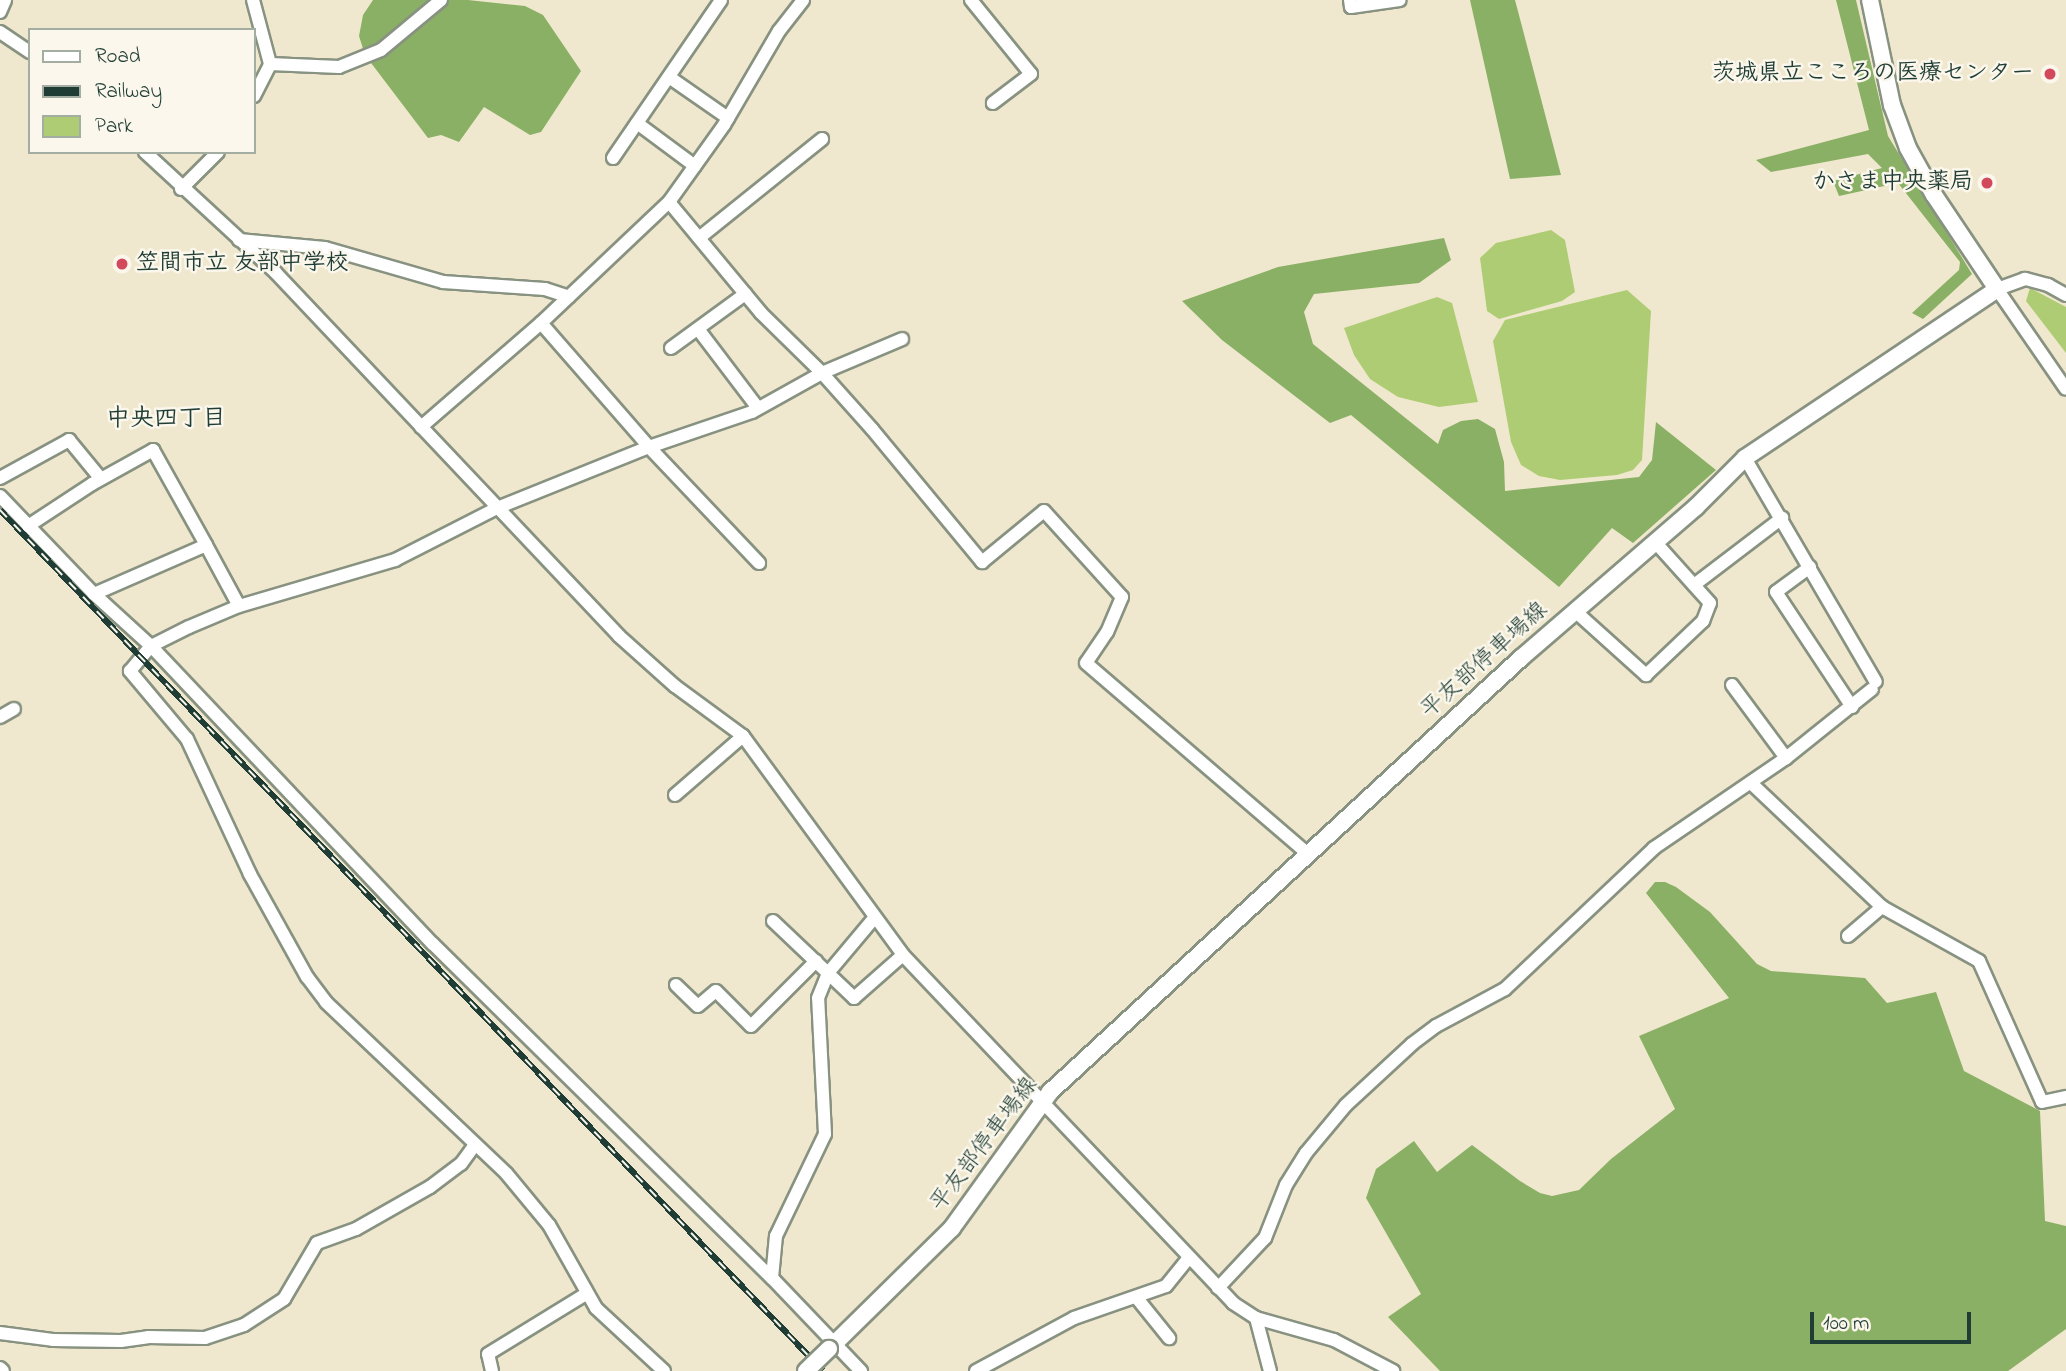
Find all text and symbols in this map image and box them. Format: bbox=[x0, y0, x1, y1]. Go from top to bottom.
legend bbox=[28, 28, 256, 154]
text: Road bbox=[95, 42, 141, 72]
place label: 茨城県立こころの医療センター bbox=[1712, 60, 2034, 88]
marker: 茨城県立こころの医療センター bbox=[2040, 64, 2060, 84]
text: Railway bbox=[95, 77, 162, 107]
text: Park bbox=[95, 112, 133, 142]
place label: かさま中央薬局 bbox=[1812, 169, 1973, 197]
marker: かさま中央薬局 bbox=[1979, 175, 1995, 191]
place label: 笠間市立 友部中学校 bbox=[136, 250, 349, 278]
marker: 笠間市立 友部中学校 bbox=[114, 256, 130, 272]
district label: 中央四丁目 bbox=[106, 406, 226, 434]
street label: 平友部停車場線 bbox=[1416, 597, 1554, 725]
street label: 平友部停車場線 bbox=[926, 1072, 1044, 1218]
scale bar bbox=[1814, 1298, 1975, 1342]
text: 100 m bbox=[1823, 1309, 1869, 1339]

